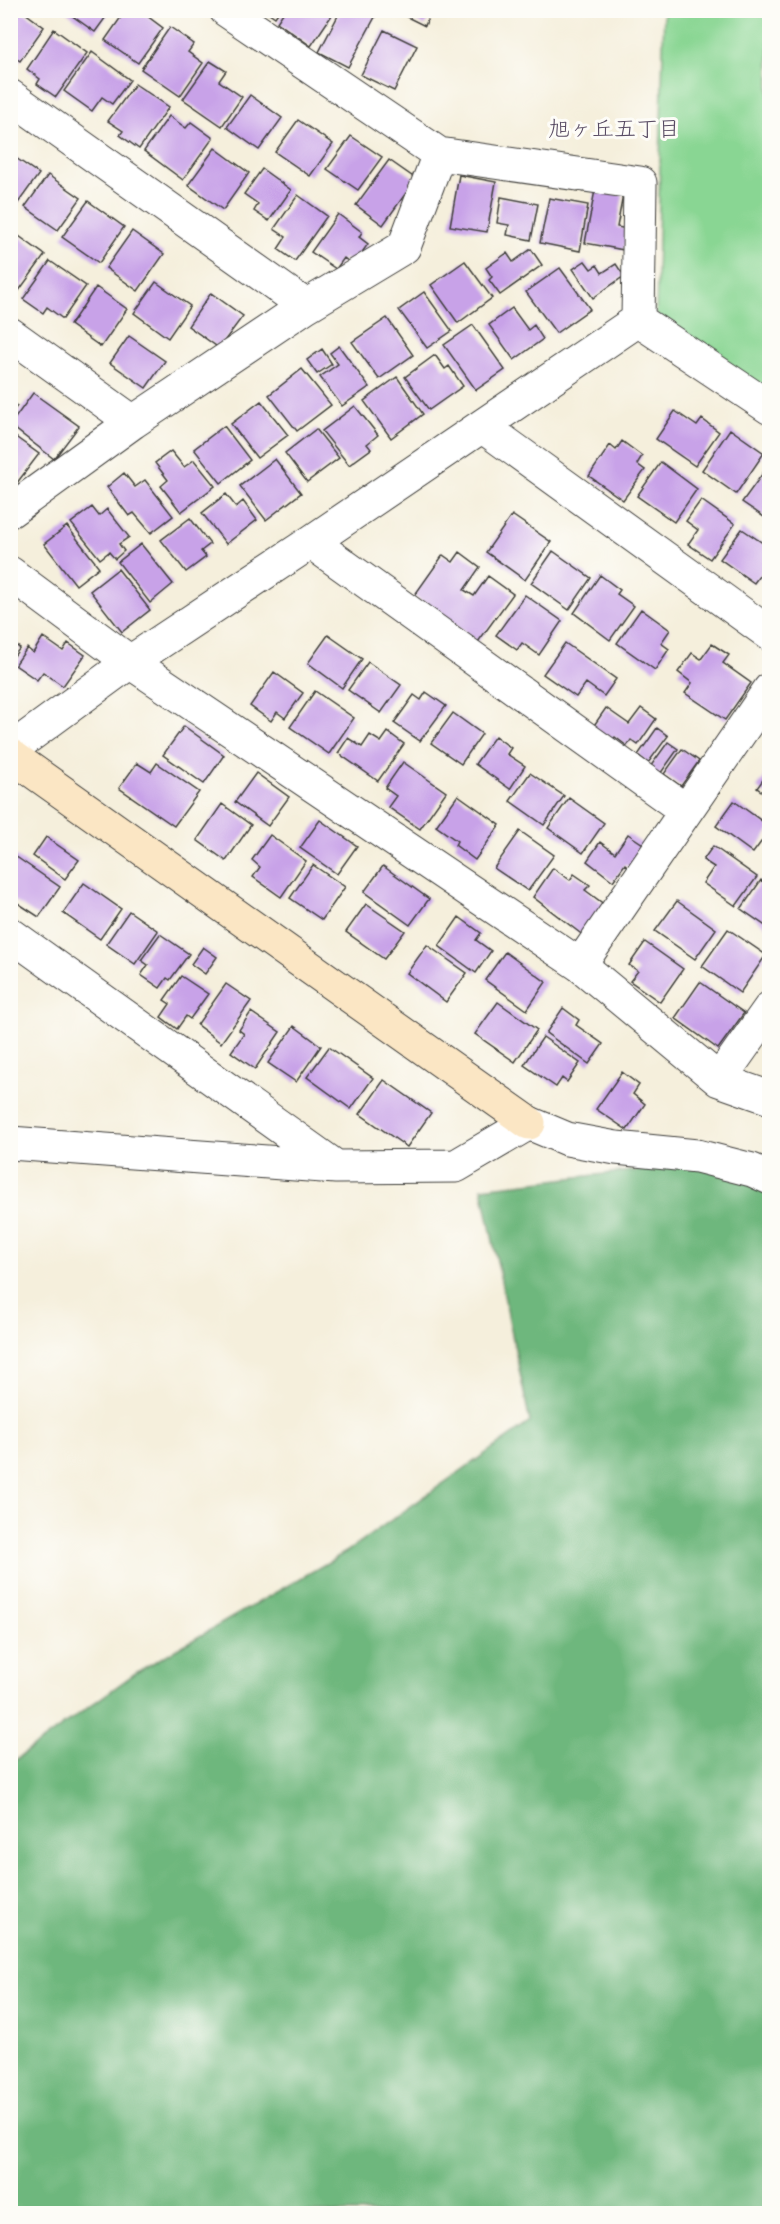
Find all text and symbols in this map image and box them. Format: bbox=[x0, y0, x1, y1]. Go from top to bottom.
district label: 旭ヶ丘五丁目 bbox=[548, 118, 680, 145]

